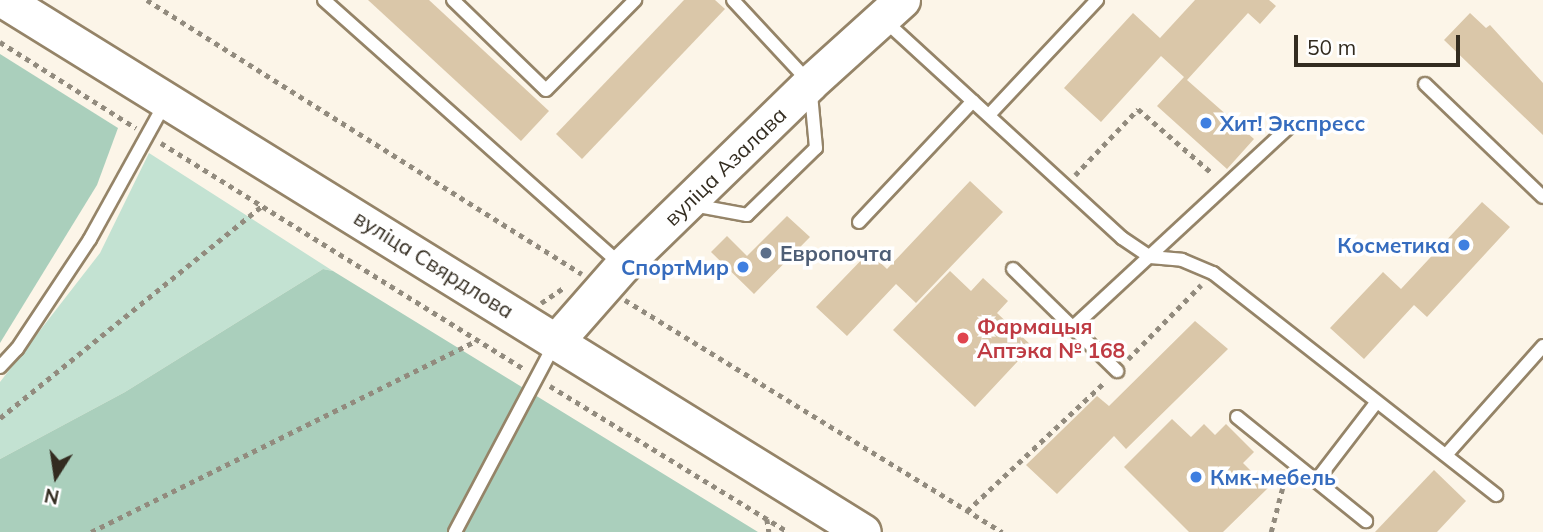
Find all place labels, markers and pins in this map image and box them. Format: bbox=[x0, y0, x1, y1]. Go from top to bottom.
place label: Хит! Экспресс bbox=[1220, 110, 1365, 136]
marker: Хит! Экспресс bbox=[1198, 115, 1214, 131]
place label: Косметика bbox=[1337, 232, 1450, 258]
marker: Косметика bbox=[1456, 237, 1472, 253]
place label: Европочта bbox=[780, 240, 892, 266]
marker: Европочта bbox=[758, 245, 774, 261]
place label: СпортМир bbox=[621, 254, 729, 280]
marker: СпортМир bbox=[735, 259, 751, 275]
place label: Фармацыя Аптэка № 168 bbox=[977, 313, 1125, 363]
marker: Фармацыя Аптэка № 168 bbox=[955, 330, 971, 346]
place label: Кмк-мебель bbox=[1210, 464, 1336, 490]
marker: Кмк-мебель bbox=[1188, 469, 1204, 485]

